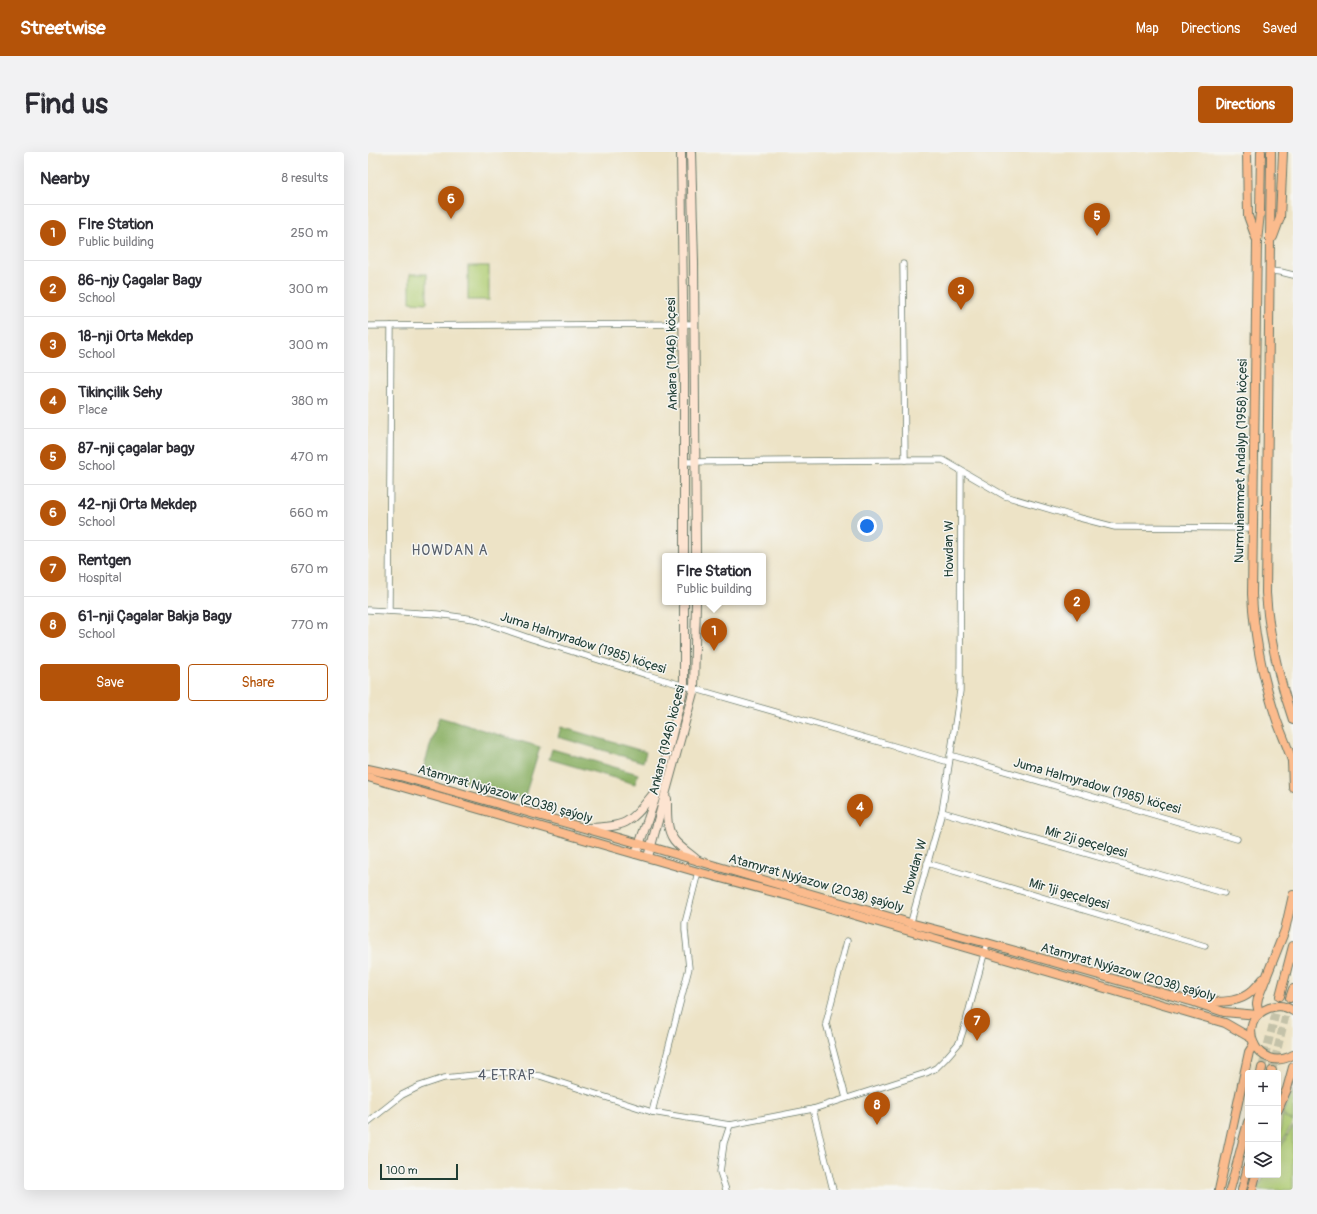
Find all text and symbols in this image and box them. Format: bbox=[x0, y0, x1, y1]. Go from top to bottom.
text: Streetwise bbox=[20, 16, 106, 40]
text: Map bbox=[1136, 20, 1159, 37]
text: Directions bbox=[1181, 20, 1240, 37]
text: Saved bbox=[1262, 20, 1297, 37]
button: Directions bbox=[1198, 86, 1293, 123]
text: Find us bbox=[24, 87, 108, 122]
text: Nearby bbox=[40, 168, 89, 189]
text: 8 results bbox=[282, 170, 328, 186]
pin: 6 bbox=[438, 186, 464, 219]
pin: 5 bbox=[1084, 203, 1110, 236]
text: FIre Station bbox=[78, 215, 153, 234]
text: 1 bbox=[50, 225, 56, 241]
text: 250 m bbox=[290, 225, 328, 241]
text: Public building bbox=[78, 234, 154, 250]
text: 86-njy Çagalar Bagy bbox=[78, 271, 202, 290]
pin: 3 bbox=[948, 277, 974, 310]
text: 2 bbox=[49, 281, 57, 297]
text: 300 m bbox=[289, 281, 328, 297]
text: School bbox=[78, 290, 115, 306]
street label: Ankara (1946) köçesi bbox=[663, 297, 681, 411]
text: 18-nji Orta Mekdep bbox=[78, 327, 193, 346]
text: 3 bbox=[49, 337, 57, 353]
text: 300 m bbox=[289, 337, 328, 353]
text: School bbox=[78, 346, 115, 362]
street label: Nurmuhammet Andalyp (1958) köçesi bbox=[1231, 359, 1251, 563]
text: Tikinçilik Sehy bbox=[78, 383, 162, 402]
text: 4 bbox=[49, 393, 57, 409]
text: 380 m bbox=[291, 393, 328, 409]
text: Place bbox=[78, 402, 107, 418]
text: 87-nji çagalar bagy bbox=[78, 439, 194, 458]
text: 5 bbox=[49, 449, 57, 465]
text: 470 m bbox=[290, 449, 328, 465]
text: School bbox=[78, 458, 115, 474]
text: 42-nji Orta Mekdep bbox=[78, 495, 197, 514]
text: 6 bbox=[49, 505, 57, 521]
text: 660 m bbox=[290, 505, 328, 521]
text: School bbox=[78, 514, 115, 530]
your location bbox=[857, 516, 877, 536]
street label: Howdan W bbox=[941, 520, 957, 578]
district label: HOWDAN A bbox=[411, 542, 489, 559]
text: Rentgen bbox=[78, 551, 131, 570]
popup bbox=[662, 553, 766, 605]
text: 7 bbox=[50, 561, 56, 577]
text: 670 m bbox=[290, 561, 328, 577]
text: FIre Station bbox=[676, 562, 752, 581]
text: Hospital bbox=[78, 570, 122, 586]
text: Public building bbox=[676, 581, 752, 597]
pin: 2 bbox=[1064, 589, 1090, 622]
text: 61-nji Çagalar Bakja Bagy bbox=[78, 607, 232, 626]
street label: Juma Halmyradow (1985) köçesi bbox=[498, 609, 668, 677]
text: 8 bbox=[50, 617, 56, 633]
text: 770 m bbox=[291, 617, 328, 633]
pin: 1 bbox=[701, 618, 727, 651]
text: School bbox=[78, 626, 115, 642]
button: Save bbox=[40, 664, 180, 701]
button: Share bbox=[188, 664, 328, 701]
street label: Ankara (1946) köçesi bbox=[646, 683, 688, 797]
street label: Juma Halmyradow (1985) köçesi bbox=[1012, 754, 1182, 818]
street label: Atamyrat Nyýazow (2038) şaýoly bbox=[416, 761, 595, 827]
pin: 4 bbox=[847, 794, 873, 827]
street label: Mir 2ji geçelgesi bbox=[1043, 823, 1129, 861]
street label: Howdan W bbox=[899, 837, 931, 897]
street label: Atamyrat Nyýazow (2038) şaýoly bbox=[727, 850, 906, 916]
street label: Mir 1ji geçelgesi bbox=[1027, 875, 1111, 913]
street label: Atamyrat Nyýazow (2038) şaýoly bbox=[1039, 939, 1218, 1005]
pin: 7 bbox=[964, 1008, 990, 1041]
district label: 4 ETRAP bbox=[478, 1067, 536, 1084]
map controls bbox=[1245, 1070, 1281, 1178]
button: + bbox=[1245, 1070, 1281, 1106]
pin: 8 bbox=[864, 1092, 890, 1125]
button: − bbox=[1245, 1106, 1281, 1142]
button: layers bbox=[1245, 1142, 1281, 1178]
scale bar bbox=[380, 1162, 458, 1181]
text: 100 m bbox=[386, 1164, 417, 1177]

